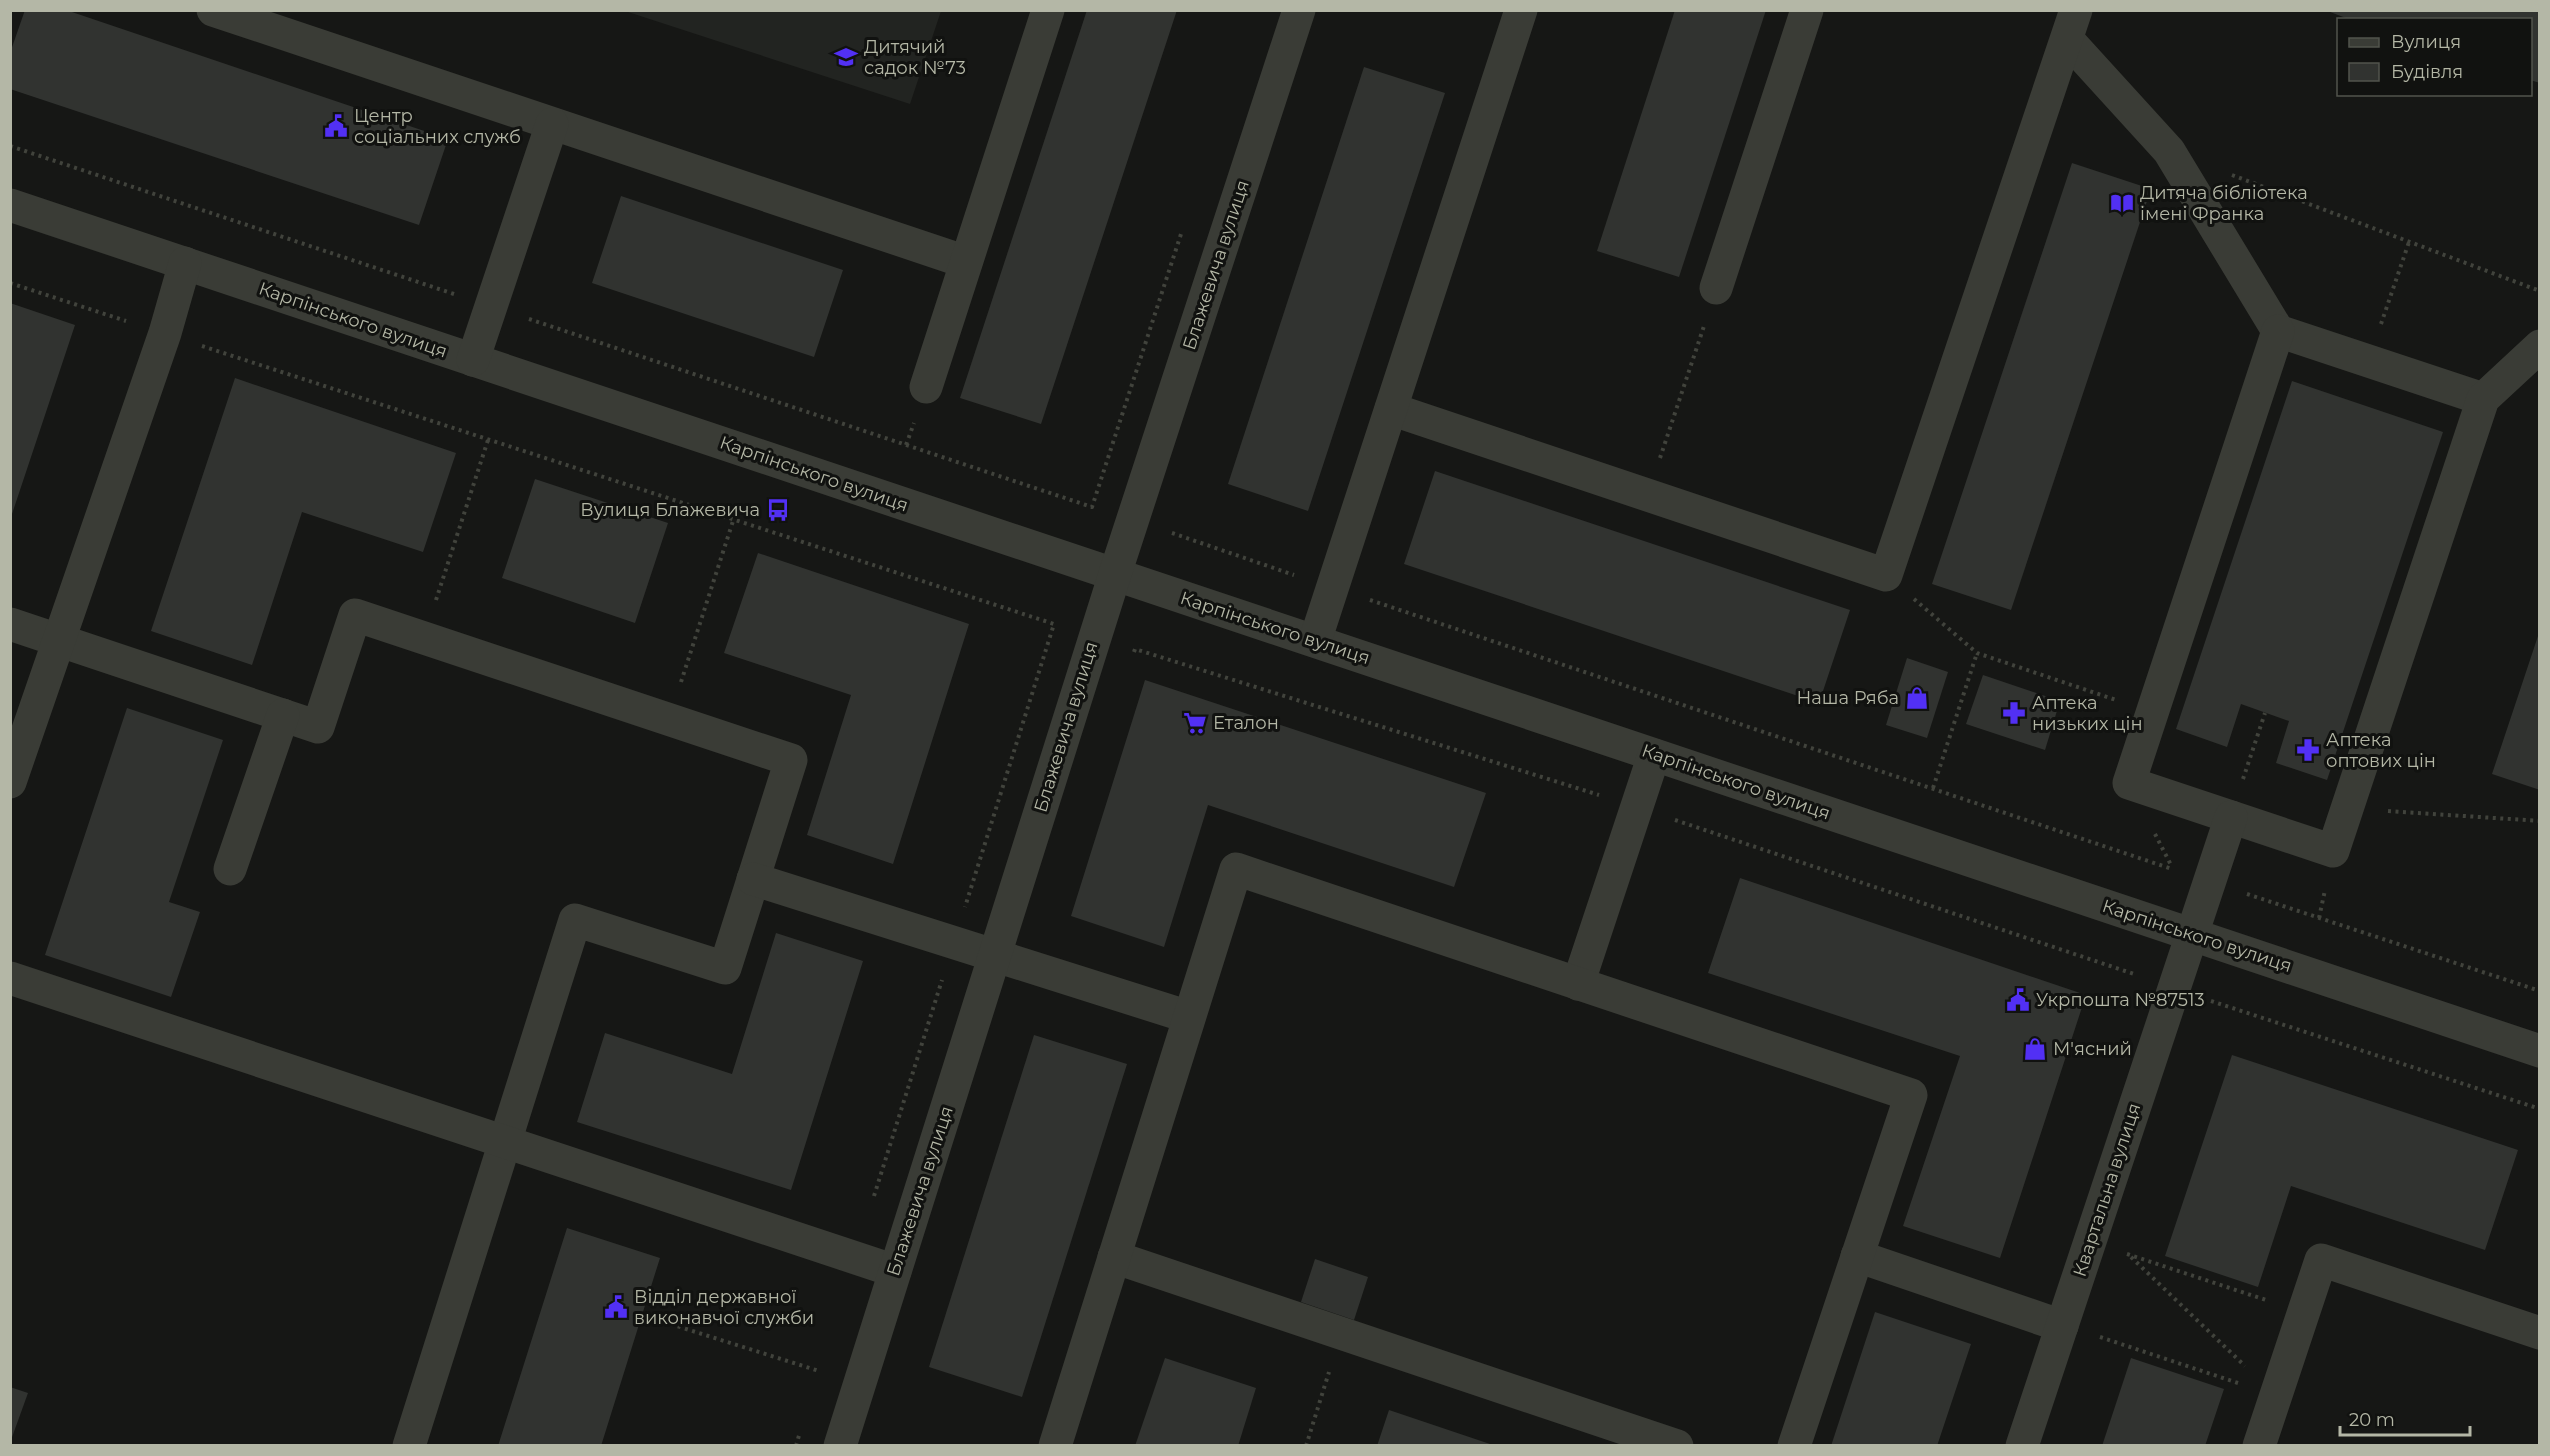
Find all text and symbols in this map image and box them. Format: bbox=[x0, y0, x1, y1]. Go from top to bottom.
legend bbox=[2337, 18, 2532, 96]
text: Вулиця bbox=[2391, 31, 2461, 53]
place label: Дитячий садок №73 bbox=[864, 36, 966, 79]
school or university icon: Дитячий садок №73 bbox=[833, 44, 859, 70]
text: Будівля bbox=[2391, 61, 2463, 83]
place label: Центр соціальних служб bbox=[354, 105, 521, 148]
public building icon: Центр соціальних служб bbox=[323, 113, 349, 139]
street label: Блажевича вулиця bbox=[1178, 177, 1254, 353]
place label: Дитяча бібліотека імені Франка bbox=[2140, 182, 2308, 225]
library icon: Дитяча бібліотека імені Франка bbox=[2109, 190, 2135, 216]
street label: Карпінського вулиця bbox=[256, 277, 450, 363]
street label: Карпінського вулиця bbox=[717, 431, 911, 517]
bus stop icon: Вулиця Блажевича bbox=[765, 497, 791, 523]
place label: Вулиця Блажевича bbox=[580, 499, 760, 521]
street label: Карпінського вулиця bbox=[1177, 587, 1373, 669]
street label: Блажевича вулиця bbox=[1030, 639, 1102, 815]
shop icon: Наша Ряба bbox=[1904, 685, 1930, 711]
place label: Наша Ряба bbox=[1796, 687, 1899, 709]
place label: Аптека низьких цін bbox=[2032, 692, 2143, 735]
pharmacy icon: Аптека низьких цін bbox=[2001, 700, 2027, 726]
supermarket icon: Еталон bbox=[1182, 710, 1208, 736]
place label: Еталон bbox=[1213, 712, 1279, 734]
place label: Аптека оптових цін bbox=[2326, 729, 2436, 772]
pharmacy icon: Аптека оптових цін bbox=[2295, 737, 2321, 763]
street label: Карпінського вулиця bbox=[1639, 739, 1833, 825]
street label: Карпінського вулиця bbox=[2099, 895, 2295, 977]
public building icon: Укрпошта №87513 bbox=[2005, 987, 2031, 1013]
place label: Укрпошта №87513 bbox=[2036, 989, 2205, 1011]
shop icon: М'ясний bbox=[2022, 1036, 2048, 1062]
place label: М'ясний bbox=[2053, 1038, 2132, 1060]
street label: Квартальна вулиця bbox=[2069, 1100, 2145, 1280]
street label: Блажевича вулиця bbox=[882, 1103, 958, 1279]
place label: Відділ державної виконавчої служби bbox=[634, 1286, 814, 1329]
public building icon: Відділ державної виконавчої служби bbox=[603, 1294, 629, 1320]
scale bar bbox=[2340, 1399, 2470, 1437]
text: 20 m bbox=[2349, 1409, 2395, 1431]

